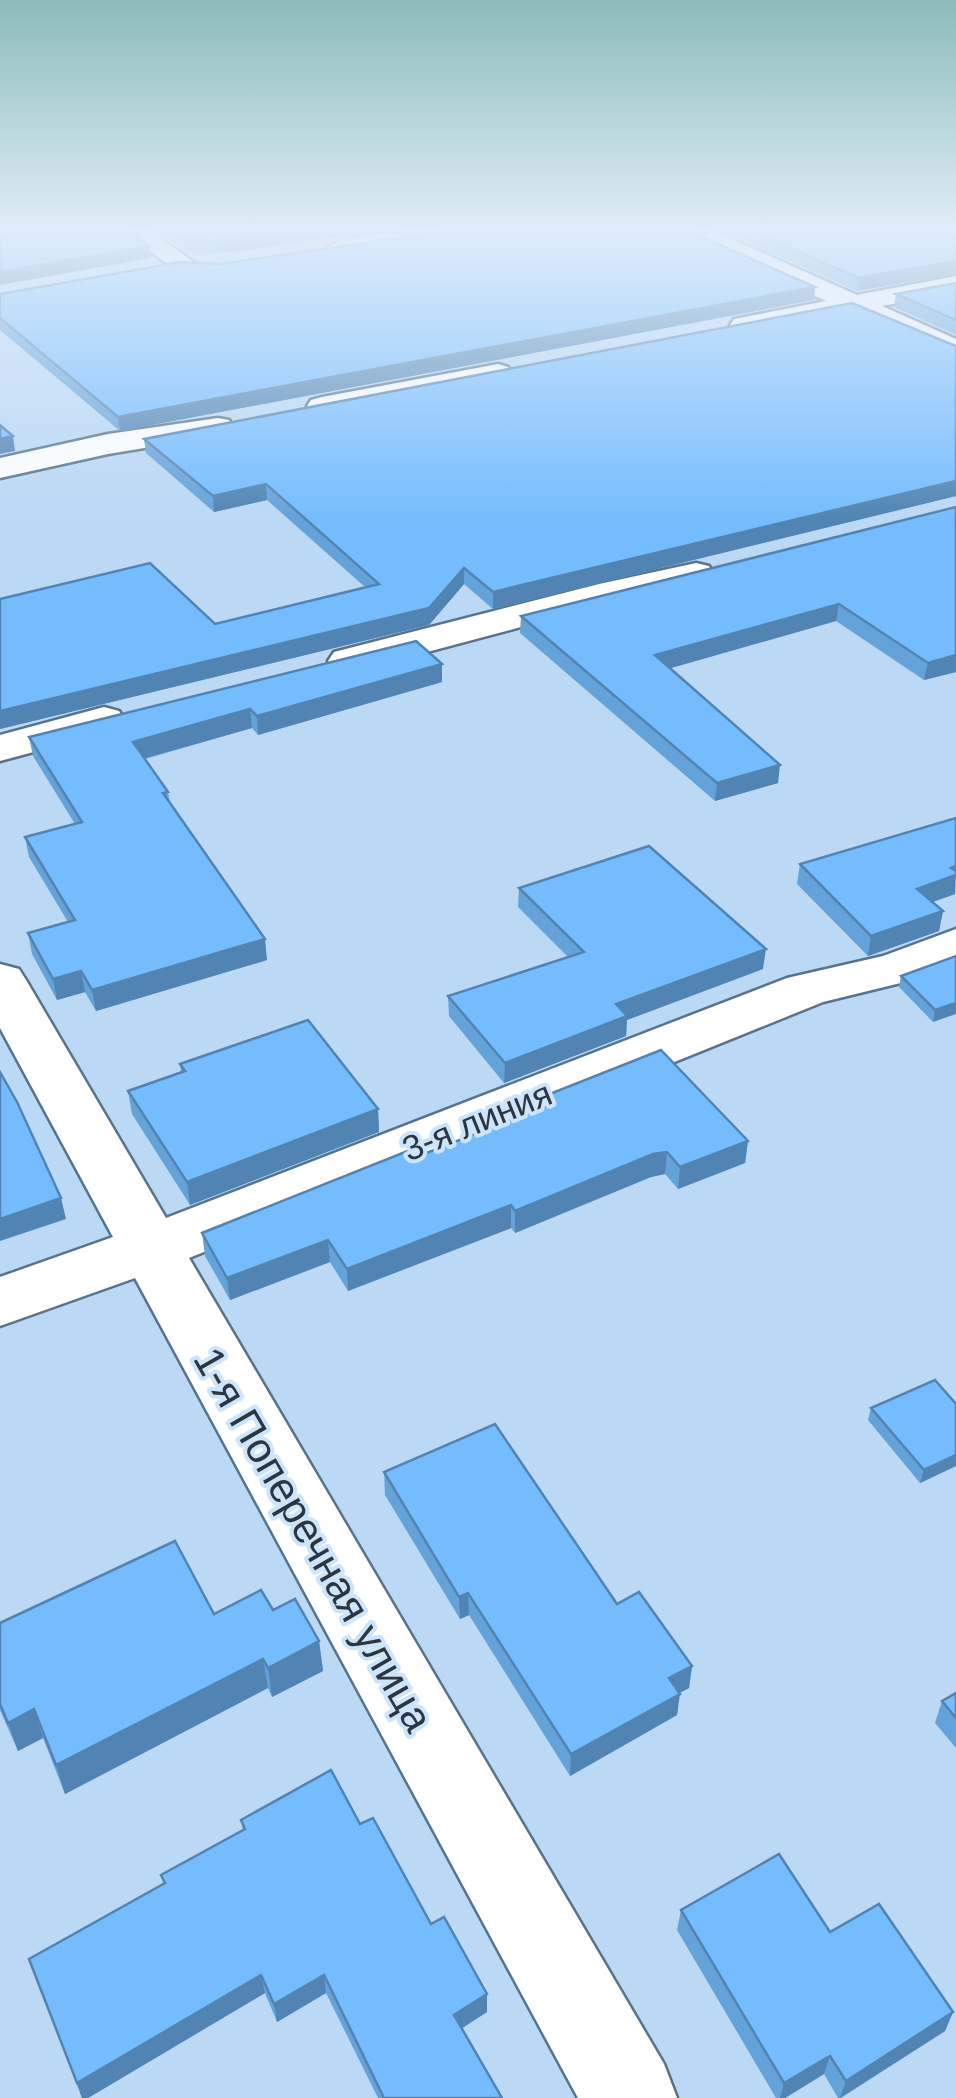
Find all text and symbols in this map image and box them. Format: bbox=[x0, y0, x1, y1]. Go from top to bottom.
street label: 3-я линия bbox=[396, 1073, 557, 1168]
street label: 1-я Поперечная улица bbox=[184, 1339, 443, 1740]

